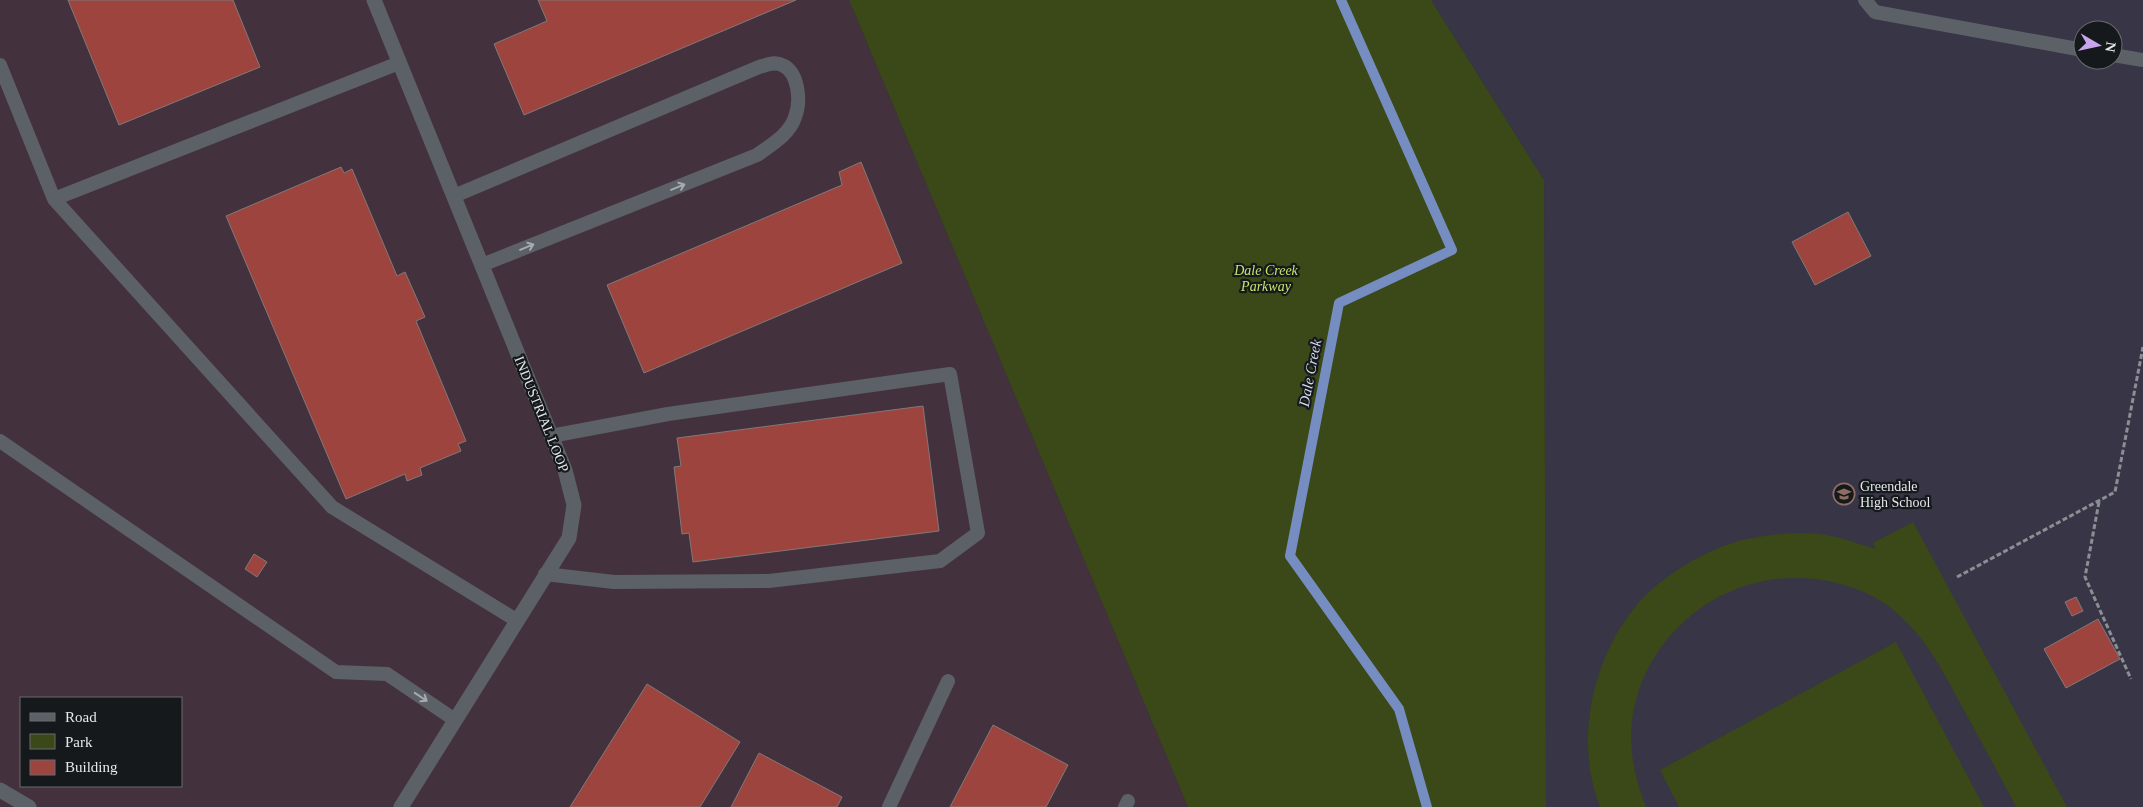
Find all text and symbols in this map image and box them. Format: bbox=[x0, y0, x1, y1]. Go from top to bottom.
north arrow bbox=[2073, 20, 2123, 70]
text: N bbox=[2102, 41, 2119, 53]
one-way arrow bbox=[670, 181, 685, 191]
one-way arrow bbox=[519, 242, 534, 251]
park label: Dale Creek Parkway bbox=[1233, 263, 1299, 294]
water label: Dale Creek bbox=[1295, 338, 1324, 409]
street label: INDUSTRIAL LOOP bbox=[511, 354, 572, 474]
place label: Greendale High School bbox=[1860, 479, 1931, 510]
school or university icon: Greendale High School bbox=[1832, 482, 1856, 506]
one-way arrow bbox=[414, 692, 428, 702]
legend bbox=[20, 697, 182, 787]
text: Road bbox=[65, 709, 97, 725]
text: Park bbox=[65, 734, 93, 750]
text: Building bbox=[65, 759, 118, 775]

